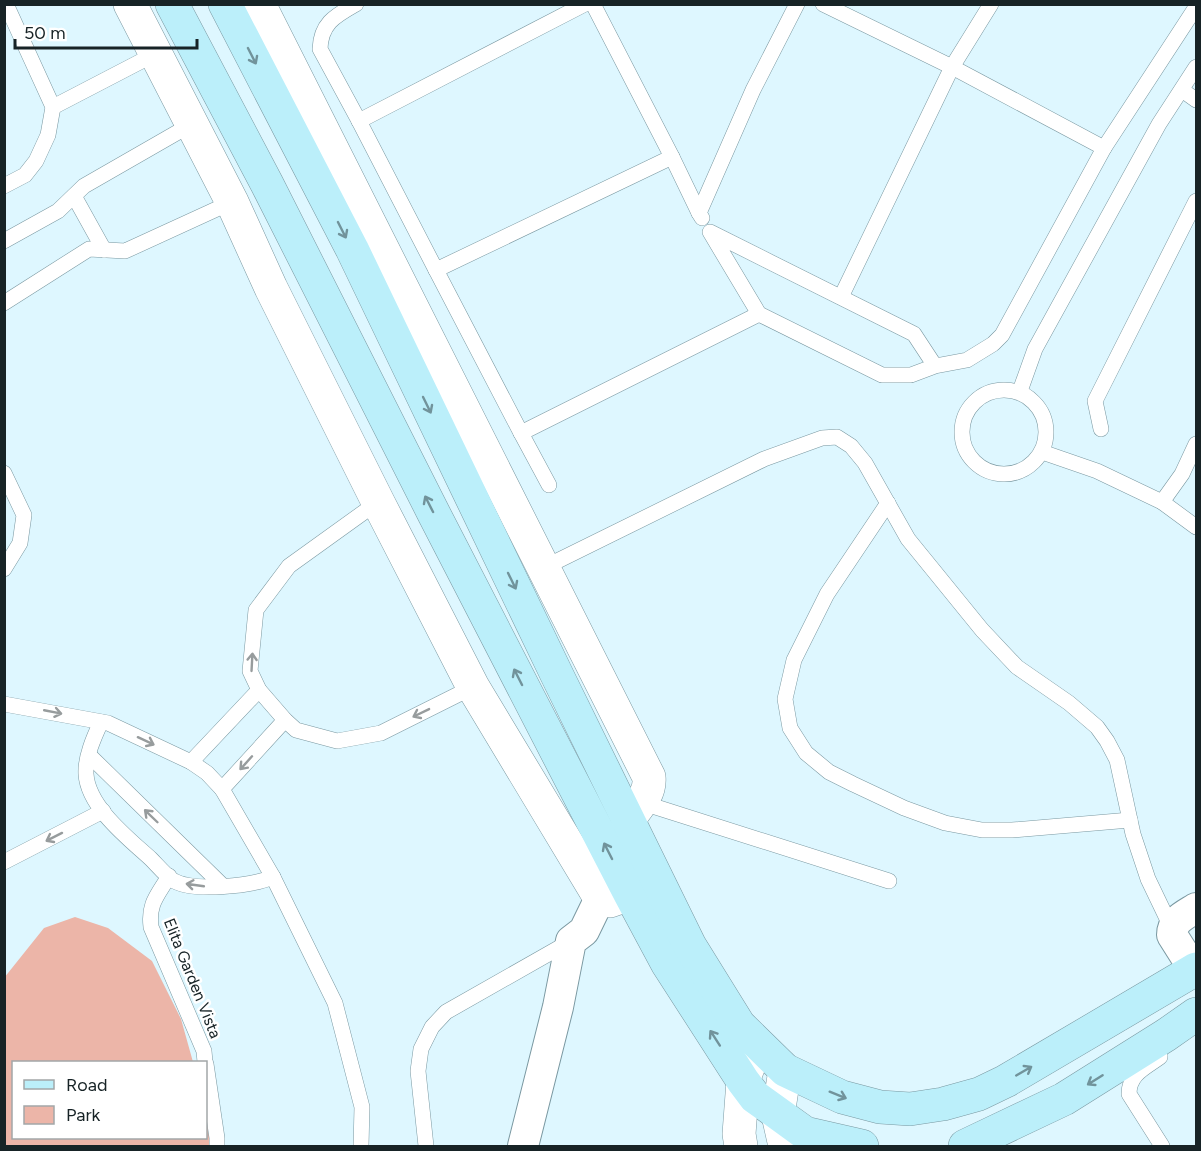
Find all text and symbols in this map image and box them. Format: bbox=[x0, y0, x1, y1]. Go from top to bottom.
scale bar bbox=[15, 12, 196, 50]
text: 50 m bbox=[24, 22, 66, 44]
one-way arrow bbox=[247, 47, 258, 65]
one-way arrow bbox=[337, 220, 348, 238]
one-way arrow bbox=[421, 395, 433, 413]
one-way arrow bbox=[423, 496, 434, 514]
one-way arrow bbox=[506, 571, 518, 589]
one-way arrow bbox=[246, 653, 257, 672]
one-way arrow bbox=[512, 669, 523, 687]
one-way arrow bbox=[42, 707, 62, 718]
one-way arrow bbox=[412, 708, 430, 719]
one-way arrow bbox=[137, 736, 155, 747]
one-way arrow bbox=[239, 755, 253, 770]
one-way arrow bbox=[144, 809, 159, 823]
one-way arrow bbox=[45, 831, 63, 843]
one-way arrow bbox=[602, 842, 613, 860]
one-way arrow bbox=[186, 880, 205, 891]
street label: Elita Garden Vista bbox=[160, 915, 225, 1041]
one-way arrow bbox=[709, 1030, 721, 1047]
legend bbox=[12, 1061, 207, 1139]
one-way arrow bbox=[1015, 1064, 1032, 1076]
text: Road bbox=[66, 1074, 107, 1096]
one-way arrow bbox=[1087, 1074, 1104, 1086]
one-way arrow bbox=[828, 1090, 847, 1101]
text: Park bbox=[66, 1104, 101, 1126]

